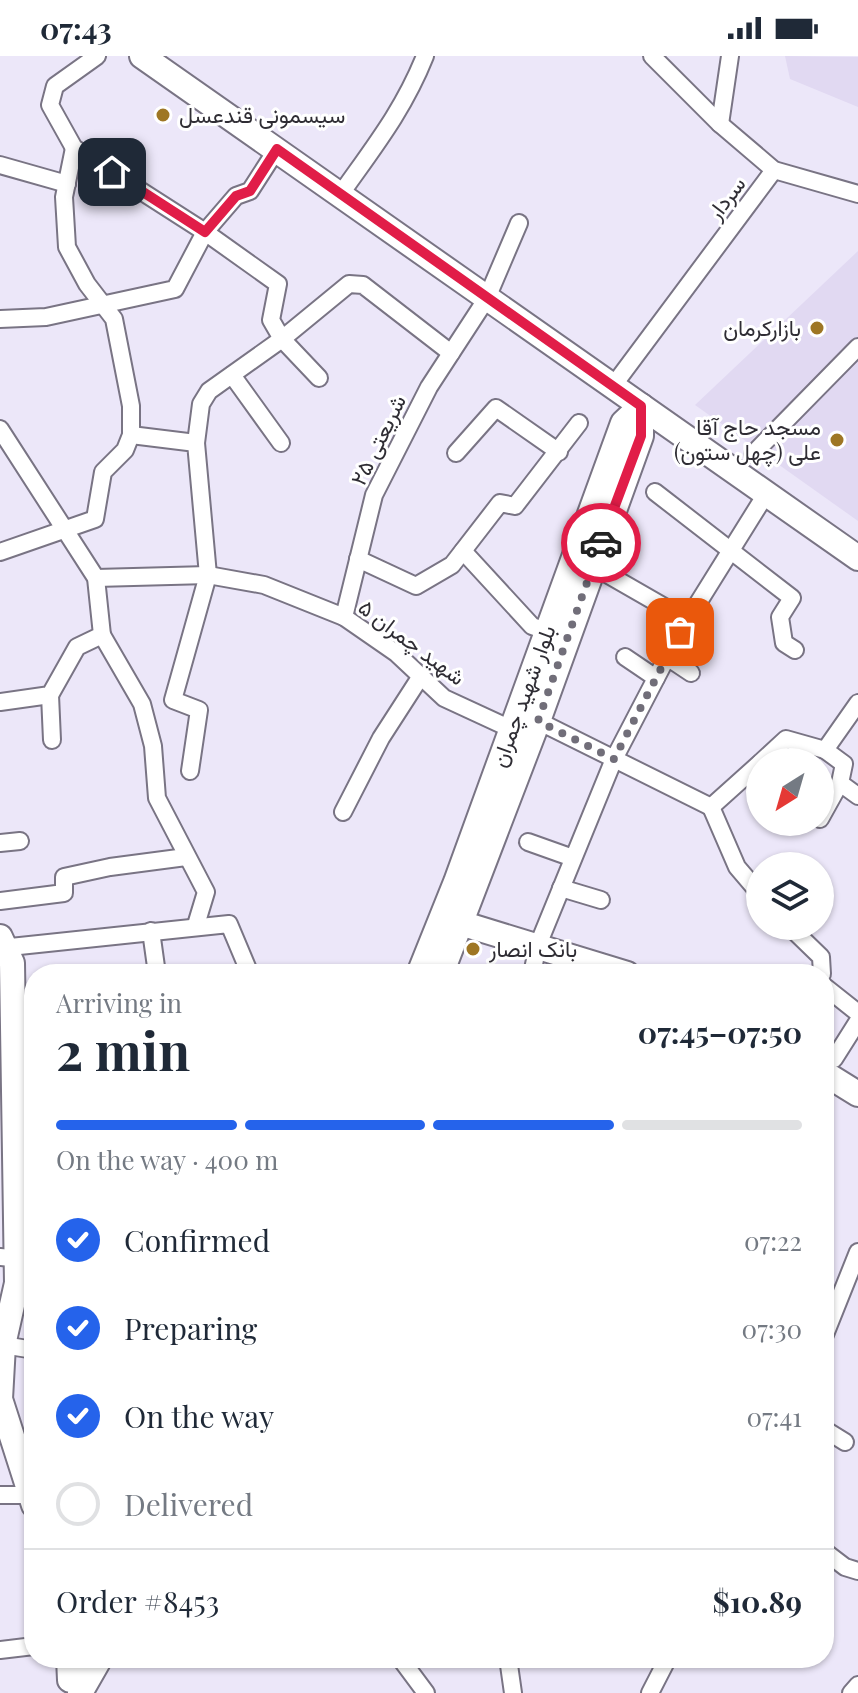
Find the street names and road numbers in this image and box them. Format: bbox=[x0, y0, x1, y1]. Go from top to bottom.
street label: سردار bbox=[698, 169, 751, 226]
street label: شریعتی ۲۵ bbox=[342, 389, 412, 490]
street label: شهید چمران ۵ bbox=[353, 591, 472, 692]
street label: بلوار شهید چمران bbox=[482, 620, 563, 771]

